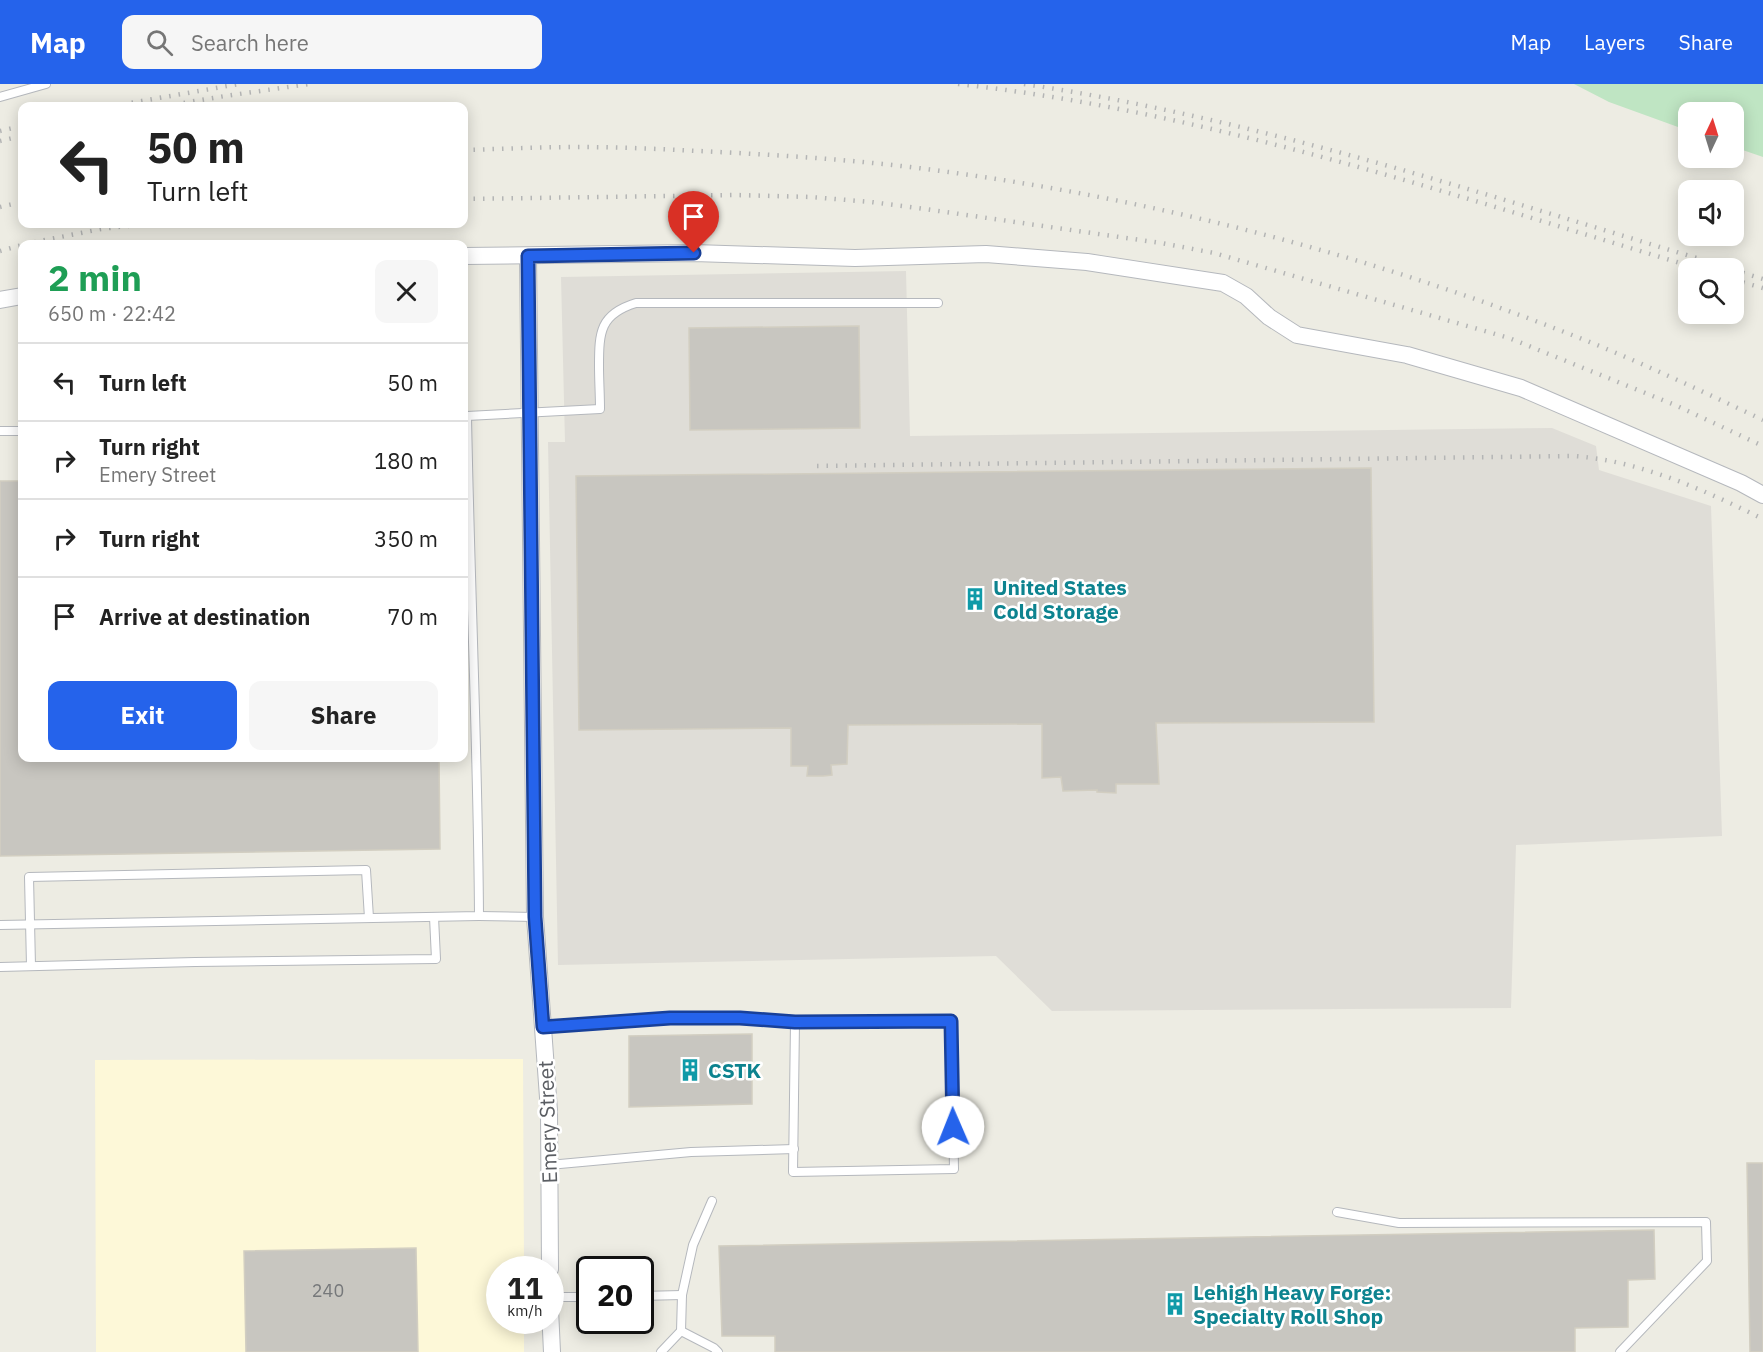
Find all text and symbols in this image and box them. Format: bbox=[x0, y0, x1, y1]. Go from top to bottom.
search box bbox=[122, 15, 542, 69]
text: Map bbox=[30, 24, 86, 61]
icon: search bbox=[143, 26, 176, 59]
text: Search here bbox=[191, 28, 309, 57]
text: Map bbox=[1511, 28, 1551, 56]
text: Layers bbox=[1584, 28, 1646, 56]
text: Share bbox=[1679, 28, 1733, 56]
north arrow bbox=[1678, 102, 1744, 168]
map controls bbox=[1678, 102, 1744, 324]
text: 50 m bbox=[147, 120, 245, 175]
icon: left bbox=[48, 126, 126, 204]
text: Turn left bbox=[147, 173, 248, 208]
button: sound bbox=[1678, 180, 1744, 246]
pin bbox=[668, 191, 719, 253]
icon: arrive bbox=[677, 200, 710, 233]
text: 2 min bbox=[48, 254, 142, 301]
button: search bbox=[1678, 258, 1744, 324]
button: close bbox=[375, 260, 438, 323]
text: 650 m · 22:42 bbox=[48, 300, 176, 327]
icon: left bbox=[48, 366, 81, 399]
text: Turn left bbox=[99, 368, 187, 397]
text: 50 m bbox=[387, 368, 438, 397]
text: Turn right bbox=[99, 432, 200, 461]
icon: right bbox=[48, 444, 81, 477]
text: 180 m bbox=[374, 446, 438, 475]
text: Emery Street bbox=[99, 461, 216, 488]
icon: right bbox=[48, 522, 81, 555]
text: Turn right bbox=[99, 524, 200, 553]
text: 350 m bbox=[374, 524, 438, 553]
place label: United States Cold Storage bbox=[993, 573, 1127, 625]
building icon: United States Cold Storage bbox=[962, 586, 988, 612]
icon: arrive bbox=[48, 600, 81, 633]
text: Arrive at destination bbox=[99, 602, 310, 631]
text: 70 m bbox=[387, 602, 438, 631]
button: Exit bbox=[48, 681, 237, 750]
button: Share bbox=[249, 681, 438, 750]
place label: CSTK bbox=[708, 1056, 762, 1084]
building icon: CSTK bbox=[677, 1057, 703, 1083]
street label: Emery Street bbox=[531, 1060, 563, 1184]
position arrow bbox=[921, 1095, 985, 1159]
speed limit sign: 20 bbox=[576, 1256, 654, 1334]
text: 11 bbox=[507, 1268, 543, 1307]
place label: Lehigh Heavy Forge: Specialty Roll Shop bbox=[1193, 1278, 1391, 1330]
house number: 240 bbox=[312, 1279, 344, 1302]
building icon: Lehigh Heavy Forge: Specialty Roll Shop bbox=[1162, 1291, 1188, 1317]
text: km/h bbox=[507, 1301, 543, 1320]

